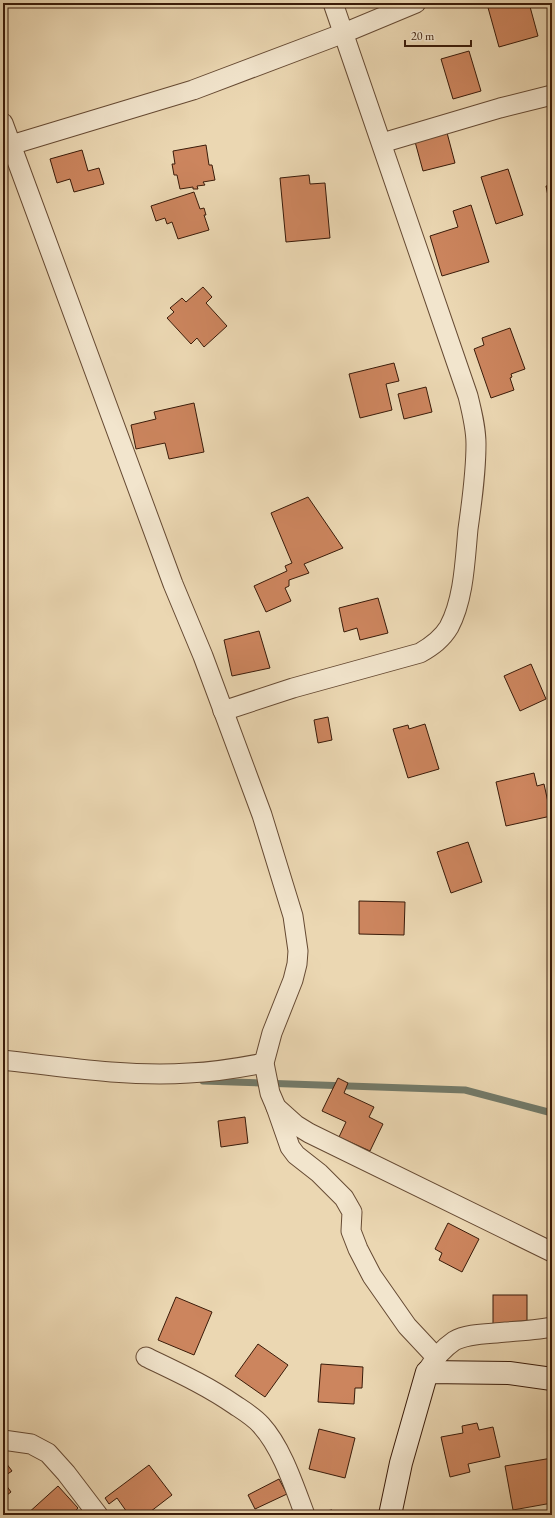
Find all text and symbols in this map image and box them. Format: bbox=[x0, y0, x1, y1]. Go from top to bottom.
scale bar bbox=[405, 22, 471, 48]
text: 20 m bbox=[411, 28, 435, 44]

